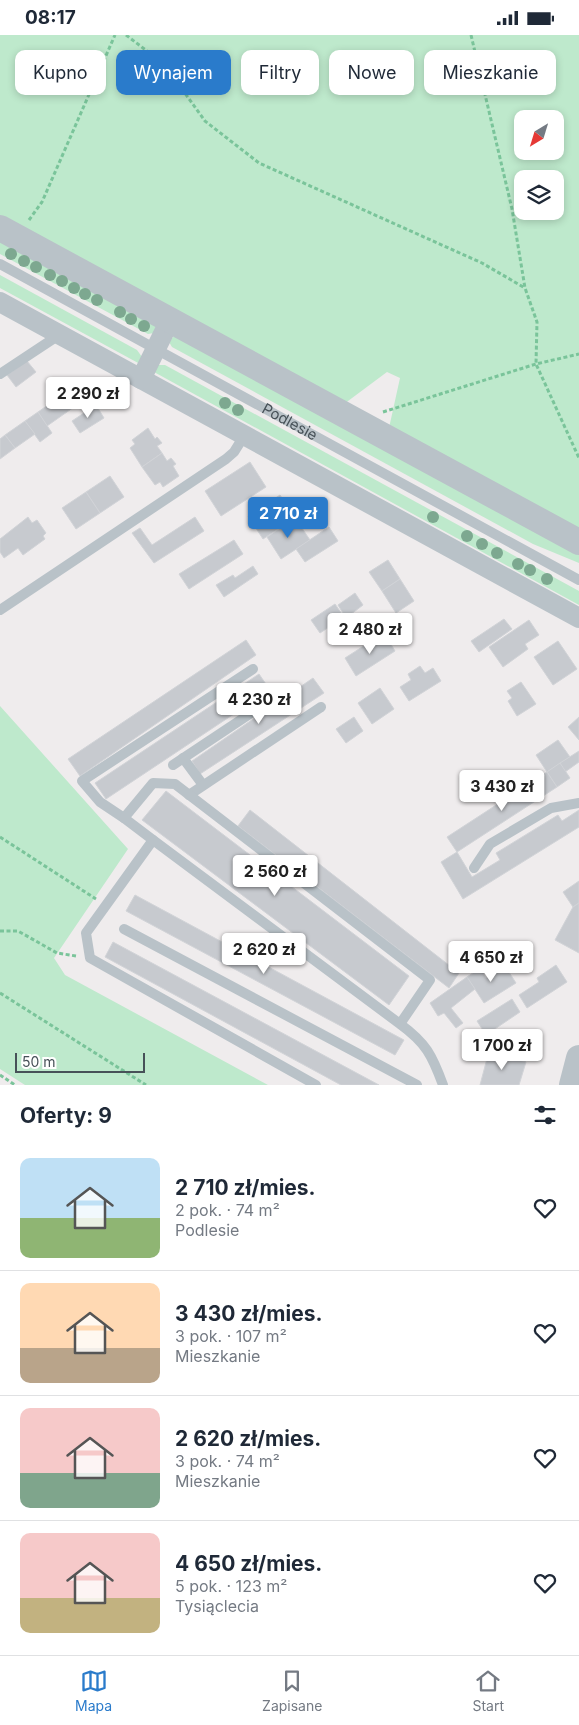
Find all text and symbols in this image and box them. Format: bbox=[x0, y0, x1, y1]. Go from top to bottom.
text: 08:17 bbox=[25, 6, 76, 29]
chip: Kupno bbox=[15, 50, 106, 95]
chip: Wynajem bbox=[116, 50, 231, 95]
chip: Filtry bbox=[241, 50, 319, 95]
chip: Nowe bbox=[329, 50, 414, 95]
chip: Mieszkanie bbox=[424, 50, 556, 95]
north arrow bbox=[514, 110, 564, 160]
map controls bbox=[514, 110, 564, 220]
button: layers bbox=[514, 170, 564, 220]
pin: 2 290 zł bbox=[36, 377, 140, 419]
text: 2 290 zł bbox=[57, 383, 119, 403]
street label: Podlesie bbox=[259, 399, 321, 444]
pin: 2 710 zł bbox=[236, 497, 340, 539]
text: 2 710 zł bbox=[259, 503, 317, 523]
pin: 2 480 zł bbox=[318, 613, 422, 655]
text: 2 480 zł bbox=[338, 619, 402, 639]
pin: 4 230 zł bbox=[207, 683, 311, 725]
text: 4 230 zł bbox=[227, 689, 291, 709]
pin: 3 430 zł bbox=[450, 769, 554, 812]
text: 3 430 zł bbox=[470, 776, 534, 796]
pin: 2 560 zł bbox=[223, 855, 327, 897]
text: 2 560 zł bbox=[244, 861, 306, 881]
pin: 2 620 zł bbox=[212, 933, 316, 975]
text: 2 620 zł bbox=[233, 939, 295, 959]
pin: 4 650 zł bbox=[439, 941, 543, 983]
text: 4 650 zł bbox=[459, 947, 523, 967]
pin: 1 700 zł bbox=[450, 1029, 554, 1071]
text: 1 700 zł bbox=[473, 1035, 531, 1055]
scale bar bbox=[15, 1050, 145, 1073]
text: 50 m bbox=[22, 1053, 56, 1070]
icon: filters bbox=[531, 1101, 559, 1129]
text: Oferty: 9 bbox=[20, 1103, 112, 1128]
text: 2 710 zł/mies. bbox=[175, 1175, 316, 1200]
icon: home bbox=[60, 1178, 120, 1238]
icon: heart bbox=[531, 1194, 559, 1222]
text: 2 pok. · 74 m² bbox=[175, 1200, 280, 1220]
text: Podlesie bbox=[175, 1220, 239, 1240]
text: 3 430 zł/mies. bbox=[175, 1301, 322, 1326]
icon: home bbox=[60, 1303, 120, 1363]
icon: heart bbox=[531, 1319, 559, 1347]
text: 3 pok. · 107 m² bbox=[175, 1326, 287, 1346]
text: Mieszkanie bbox=[175, 1346, 260, 1366]
text: 2 620 zł/mies. bbox=[175, 1426, 321, 1451]
icon: home bbox=[60, 1428, 120, 1488]
icon: heart bbox=[531, 1444, 559, 1472]
text: 3 pok. · 74 m² bbox=[175, 1451, 280, 1471]
text: Mieszkanie bbox=[175, 1471, 260, 1491]
text: 4 650 zł/mies. bbox=[175, 1551, 322, 1576]
icon: home bbox=[60, 1553, 120, 1613]
icon: heart bbox=[531, 1569, 559, 1597]
text: 5 pok. · 123 m² bbox=[175, 1576, 287, 1596]
text: Tysiąclecia bbox=[175, 1596, 259, 1616]
tab: Mapa bbox=[75, 1667, 112, 1714]
tab: Zapisane bbox=[262, 1667, 322, 1714]
tab: Start bbox=[472, 1667, 504, 1714]

